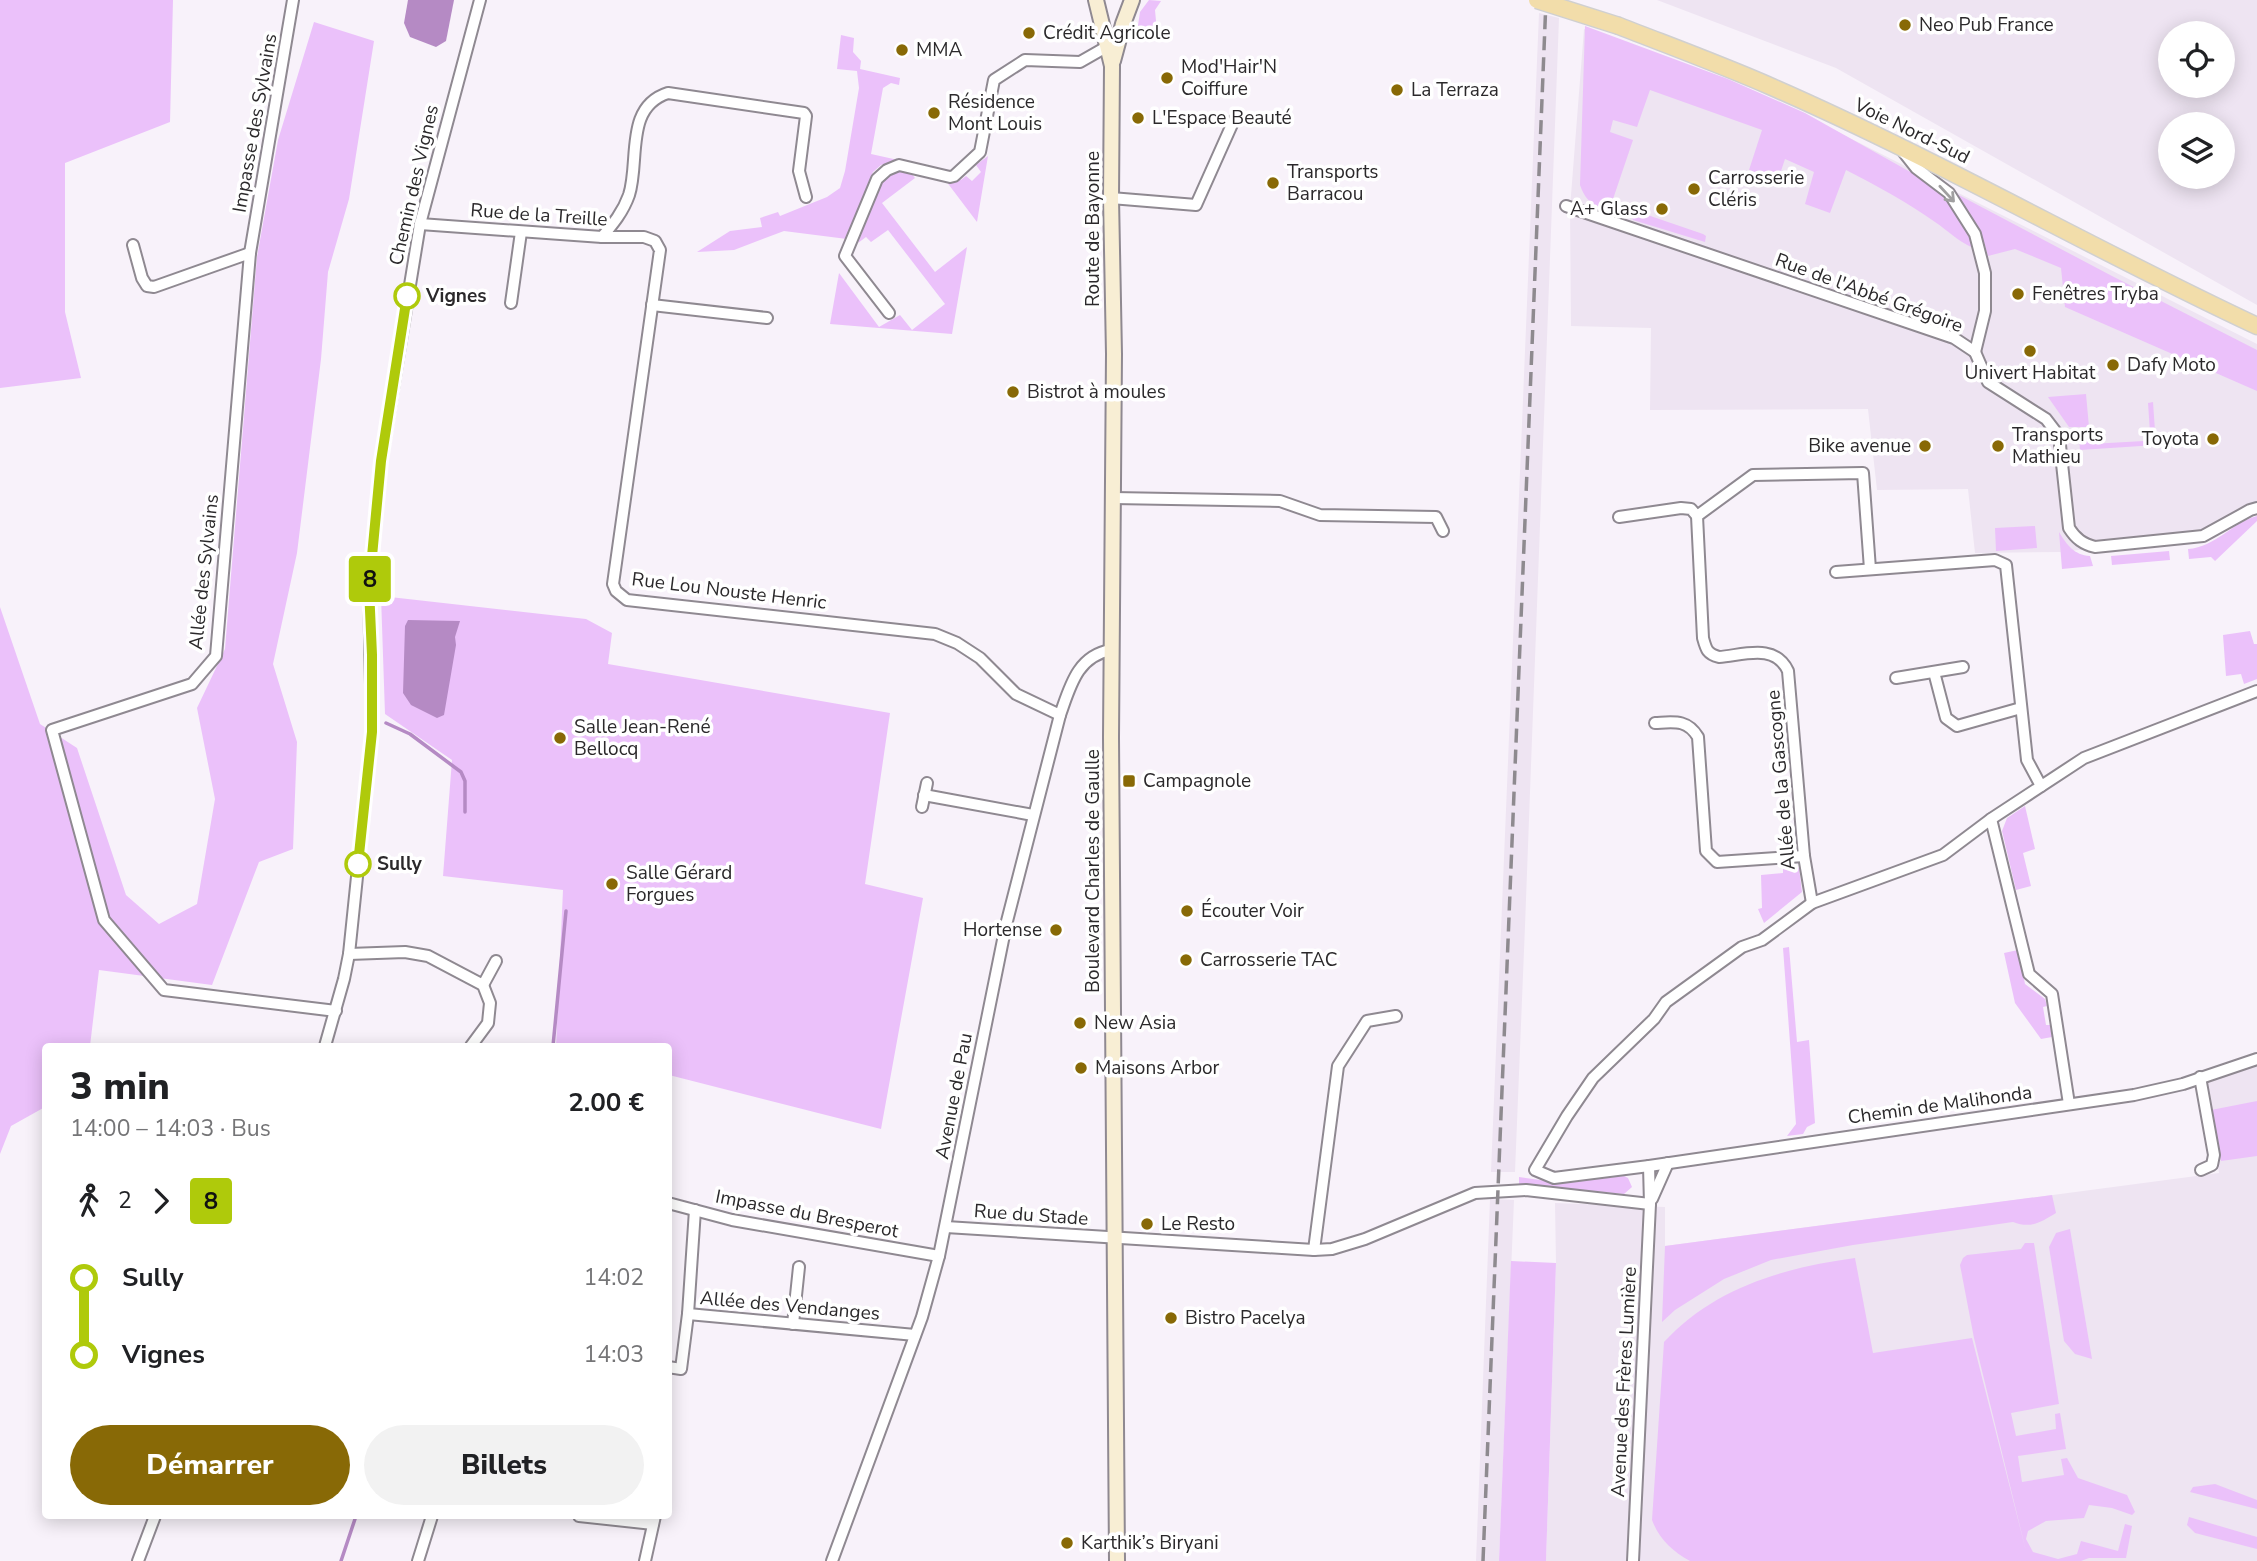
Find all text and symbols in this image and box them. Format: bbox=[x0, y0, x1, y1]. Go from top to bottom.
place label: Neo Pub France bbox=[1919, 12, 2054, 38]
marker: Neo Pub France bbox=[1897, 17, 1913, 33]
place label: Crédit Agricole bbox=[1043, 20, 1171, 46]
map controls bbox=[2158, 21, 2235, 189]
button: locate bbox=[2158, 21, 2235, 98]
marker: Crédit Agricole bbox=[1021, 25, 1037, 41]
street label: Impasse des Sylvains bbox=[226, 31, 284, 215]
place label: MMA bbox=[916, 37, 962, 63]
marker: MMA bbox=[894, 42, 910, 58]
place label: Mod'Hair'N Coiffure bbox=[1181, 54, 1277, 102]
marker: Mod'Hair'N Coiffure bbox=[1159, 70, 1175, 86]
place label: La Terraza bbox=[1411, 77, 1499, 103]
marker: La Terraza bbox=[1389, 82, 1405, 98]
place label: Résidence Mont Louis bbox=[948, 89, 1042, 137]
street label: Voie Nord-Sud bbox=[1849, 91, 1974, 170]
street label: Chemin des Vignes bbox=[383, 102, 445, 268]
marker: Résidence Mont Louis bbox=[926, 105, 942, 121]
place label: L'Espace Beauté bbox=[1152, 105, 1292, 131]
marker: L'Espace Beauté bbox=[1130, 110, 1146, 126]
button: layers bbox=[2158, 112, 2235, 189]
street label: Route de Bayonne bbox=[1080, 151, 1106, 307]
place label: Transports Barracou bbox=[1287, 159, 1378, 207]
place label: Carrosserie Cléris bbox=[1708, 165, 1804, 213]
marker: Transports Barracou bbox=[1265, 175, 1281, 191]
marker: Carrosserie Cléris bbox=[1686, 181, 1702, 197]
one-way arrow bbox=[1939, 186, 1956, 203]
place label: A+ Glass bbox=[1570, 196, 1648, 222]
street label: Rue de la Treille bbox=[470, 197, 608, 233]
marker: A+ Glass bbox=[1654, 201, 1670, 217]
street label: Rue de l'Abbé Grégoire bbox=[1772, 247, 1966, 339]
place label: Fenêtres Tryba bbox=[2032, 281, 2159, 307]
marker: Vignes bbox=[394, 283, 420, 309]
place label: Vignes bbox=[425, 283, 487, 309]
marker: Fenêtres Tryba bbox=[2010, 286, 2026, 302]
marker: Univert Habitat bbox=[2022, 343, 2038, 359]
place label: Dafy Moto bbox=[2127, 352, 2216, 378]
marker: Dafy Moto bbox=[2105, 357, 2121, 373]
place label: Univert Habitat bbox=[1964, 360, 2096, 386]
place label: Bistrot à moules bbox=[1027, 379, 1166, 405]
marker: Bistrot à moules bbox=[1005, 384, 1021, 400]
place label: Transports Mathieu bbox=[2012, 422, 2103, 470]
place label: Toyota bbox=[2142, 426, 2199, 452]
marker: Toyota bbox=[2205, 431, 2221, 447]
place label: Bike avenue bbox=[1808, 433, 1911, 459]
marker: Bike avenue bbox=[1917, 438, 1933, 454]
marker: Transports Mathieu bbox=[1990, 438, 2006, 454]
street label: Allée des Sylvains bbox=[183, 493, 225, 651]
line badge: 8 bbox=[347, 556, 393, 602]
text: 8 bbox=[363, 563, 377, 595]
street label: Rue Lou Nouste Henric bbox=[630, 566, 828, 616]
street label: Allée de la Gascogne bbox=[1760, 689, 1802, 871]
place label: Salle Jean-René Bellocq bbox=[574, 714, 711, 762]
marker: Salle Jean-René Bellocq bbox=[552, 730, 568, 746]
street label: Boulevard Charles de Gaulle bbox=[1080, 749, 1106, 993]
place label: Campagnole bbox=[1143, 768, 1251, 794]
marker: Campagnole bbox=[1121, 773, 1137, 789]
marker: Sully bbox=[345, 851, 371, 877]
place label: Sully bbox=[377, 851, 423, 877]
place label: Salle Gérard Forgues bbox=[626, 860, 732, 908]
marker: Salle Gérard Forgues bbox=[604, 876, 620, 892]
place label: Écouter Voir bbox=[1201, 898, 1304, 924]
marker: Écouter Voir bbox=[1179, 903, 1195, 919]
place label: Hortense bbox=[963, 917, 1042, 943]
marker: Hortense bbox=[1048, 922, 1064, 938]
place label: Carrosserie TAC bbox=[1200, 947, 1338, 973]
marker: Carrosserie TAC bbox=[1178, 952, 1194, 968]
place label: New Asia bbox=[1094, 1010, 1176, 1036]
marker: New Asia bbox=[1072, 1015, 1088, 1031]
street label: Avenue de Pau bbox=[929, 1031, 979, 1161]
place label: Maisons Arbor bbox=[1095, 1055, 1220, 1081]
marker: Maisons Arbor bbox=[1073, 1060, 1089, 1076]
text: 3 min bbox=[70, 1061, 170, 1112]
street label: Chemin de Malihonda bbox=[1846, 1079, 2034, 1131]
text: 2.00 € bbox=[568, 1085, 644, 1120]
text: 14:00 – 14:03 · Bus bbox=[70, 1113, 271, 1144]
icon: walk bbox=[70, 1182, 108, 1220]
icon: forward bbox=[142, 1182, 180, 1220]
street label: Impasse du Bresperot bbox=[713, 1184, 901, 1245]
text: 2 bbox=[118, 1185, 132, 1216]
text: 8 bbox=[204, 1185, 218, 1217]
street label: Rue du Stade bbox=[973, 1198, 1089, 1232]
place label: Le Resto bbox=[1161, 1211, 1235, 1237]
marker: Le Resto bbox=[1139, 1216, 1155, 1232]
text: Sully bbox=[122, 1260, 183, 1295]
text: 14:02 bbox=[584, 1262, 644, 1293]
street label: Avenue des Frères Lumière bbox=[1605, 1266, 1643, 1498]
street label: Allée des Vendanges bbox=[699, 1285, 881, 1327]
place label: Bistro Pacelya bbox=[1185, 1305, 1305, 1331]
marker: Bistro Pacelya bbox=[1163, 1310, 1179, 1326]
text: Vignes bbox=[122, 1337, 205, 1372]
text: 14:03 bbox=[584, 1339, 644, 1370]
button: Démarrer bbox=[70, 1425, 350, 1505]
button: Billets bbox=[364, 1425, 644, 1505]
place label: Karthik’s Biryani bbox=[1081, 1530, 1219, 1556]
marker: Karthik’s Biryani bbox=[1059, 1535, 1075, 1551]

